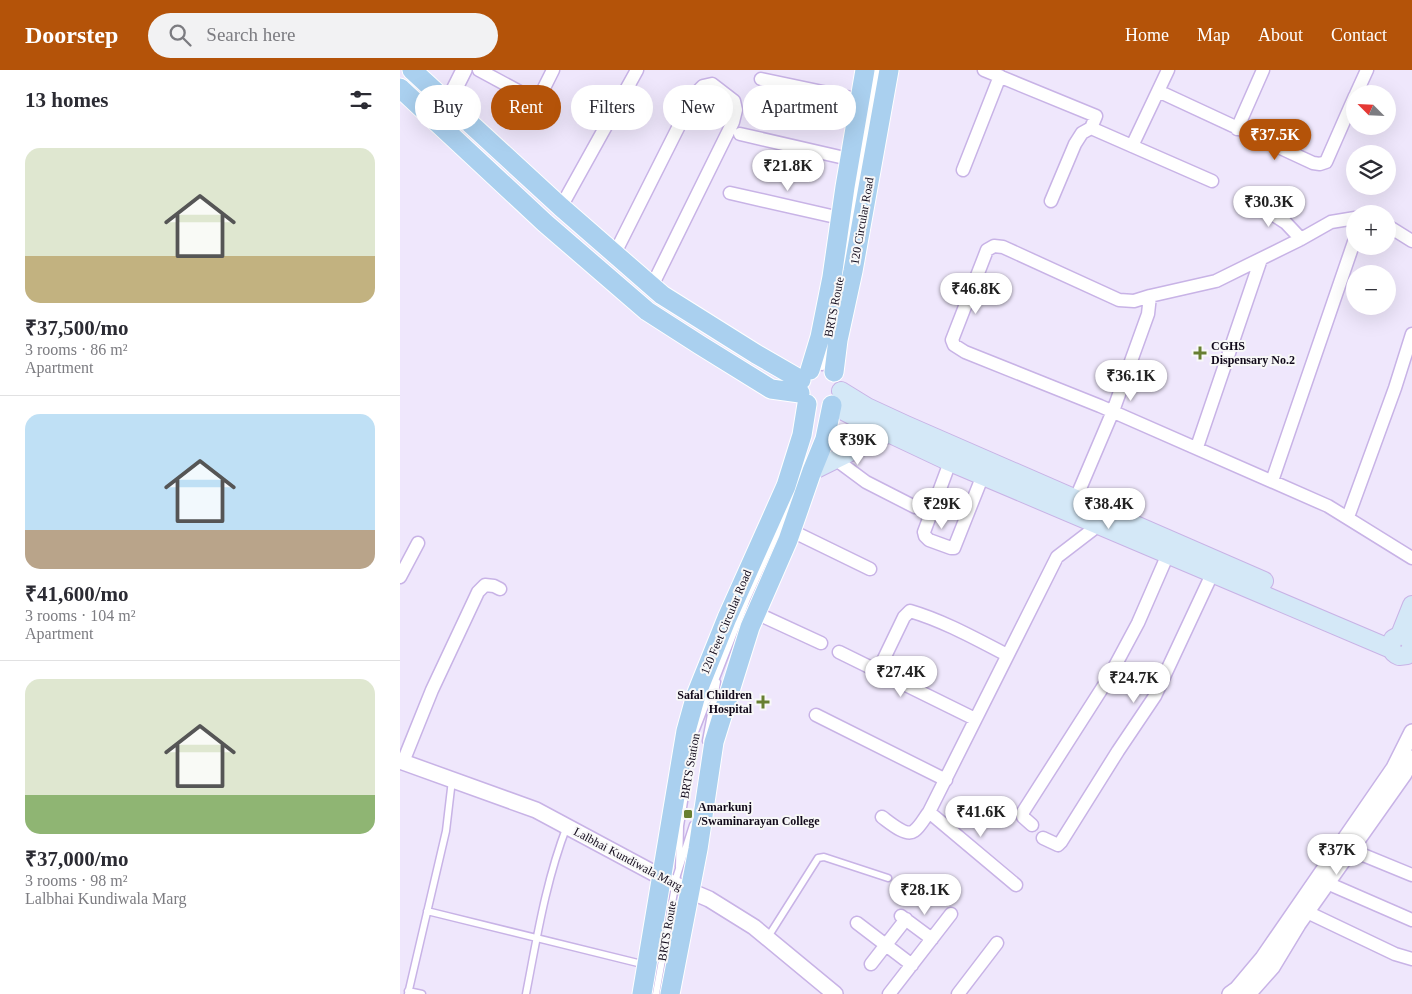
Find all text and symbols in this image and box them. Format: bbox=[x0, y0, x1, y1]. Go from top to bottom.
search box bbox=[148, 13, 498, 58]
icon: search bbox=[166, 21, 194, 49]
text: Doorstep bbox=[25, 22, 118, 48]
text: Search here bbox=[206, 24, 295, 45]
text: Home bbox=[1125, 25, 1169, 45]
text: Map bbox=[1197, 25, 1230, 45]
text: About bbox=[1258, 25, 1303, 45]
text: Contact bbox=[1331, 25, 1387, 45]
chip: Buy bbox=[415, 85, 481, 130]
chip: Rent bbox=[491, 85, 561, 130]
chip: Filters bbox=[571, 85, 653, 130]
chip: New bbox=[663, 85, 733, 130]
chip: Apartment bbox=[743, 85, 856, 130]
north arrow bbox=[1346, 85, 1396, 135]
map controls bbox=[1346, 85, 1396, 315]
icon: filters bbox=[347, 86, 375, 114]
text: 13 homes bbox=[25, 88, 108, 112]
pin: ₹37.5K bbox=[1234, 118, 1316, 161]
text: ₹37.5K bbox=[1250, 126, 1300, 143]
button: layers bbox=[1346, 145, 1396, 195]
pin: ₹21.8K bbox=[747, 150, 829, 192]
text: ₹21.8K bbox=[763, 157, 813, 174]
street label: 120 Circular Road bbox=[847, 176, 877, 266]
icon: home bbox=[155, 181, 245, 271]
pin: ₹30.3K bbox=[1228, 186, 1310, 228]
text: ₹30.3K bbox=[1244, 193, 1294, 210]
button: + bbox=[1346, 205, 1396, 255]
button: − bbox=[1346, 265, 1396, 315]
pin: ₹46.8K bbox=[935, 272, 1017, 315]
street label: BRTS Route bbox=[821, 276, 847, 338]
text: ₹46.8K bbox=[951, 280, 1001, 297]
text: ₹37,500/mo bbox=[25, 316, 129, 340]
place label: CGHS Dispensary No.2 bbox=[1211, 339, 1295, 367]
text: 3 rooms · 86 m² bbox=[25, 341, 128, 358]
marker: CGHS Dispensary No.2 bbox=[1193, 346, 1207, 360]
text: Apartment bbox=[25, 359, 93, 376]
pin: ₹36.1K bbox=[1090, 360, 1172, 402]
text: ₹36.1K bbox=[1106, 367, 1156, 384]
pin: ₹39K bbox=[828, 424, 888, 466]
text: ₹39K bbox=[839, 431, 877, 448]
icon: home bbox=[155, 446, 245, 536]
pin: ₹29K bbox=[912, 488, 972, 530]
pin: ₹38.4K bbox=[1068, 488, 1150, 530]
text: ₹29K bbox=[923, 495, 961, 512]
text: ₹38.4K bbox=[1084, 495, 1134, 512]
street label: 120 Feet Circular Road bbox=[698, 568, 754, 676]
text: ₹41,600/mo bbox=[25, 582, 129, 606]
text: 3 rooms · 104 m² bbox=[25, 607, 136, 624]
text: Apartment bbox=[25, 625, 93, 642]
pin: ₹27.4K bbox=[860, 656, 942, 698]
pin: ₹24.7K bbox=[1093, 662, 1175, 704]
text: ₹27.4K bbox=[876, 663, 926, 680]
text: ₹24.7K bbox=[1109, 669, 1159, 686]
place label: Safal Children Hospital bbox=[677, 688, 753, 716]
marker: Safal Children Hospital bbox=[756, 695, 770, 709]
icon: home bbox=[155, 711, 245, 801]
street label: BRTS Station bbox=[677, 732, 703, 800]
pin: ₹41.6K bbox=[940, 796, 1022, 838]
place label: Amarkunj /Swaminarayan College bbox=[697, 800, 820, 828]
text: ₹41.6K bbox=[956, 803, 1006, 820]
marker: Amarkunj /Swaminarayan College bbox=[682, 808, 694, 820]
street label: Lalbhai Kundiwala Marg bbox=[571, 824, 685, 894]
pin: ₹37K bbox=[1307, 834, 1367, 876]
text: ₹37K bbox=[1318, 841, 1356, 858]
text: ₹37,000/mo bbox=[25, 847, 129, 871]
text: 3 rooms · 98 m² bbox=[25, 872, 128, 889]
pin: ₹28.1K bbox=[884, 874, 966, 916]
text: ₹28.1K bbox=[900, 881, 950, 898]
text: Lalbhai Kundiwala Marg bbox=[25, 890, 186, 907]
street label: BRTS Route bbox=[655, 900, 679, 962]

